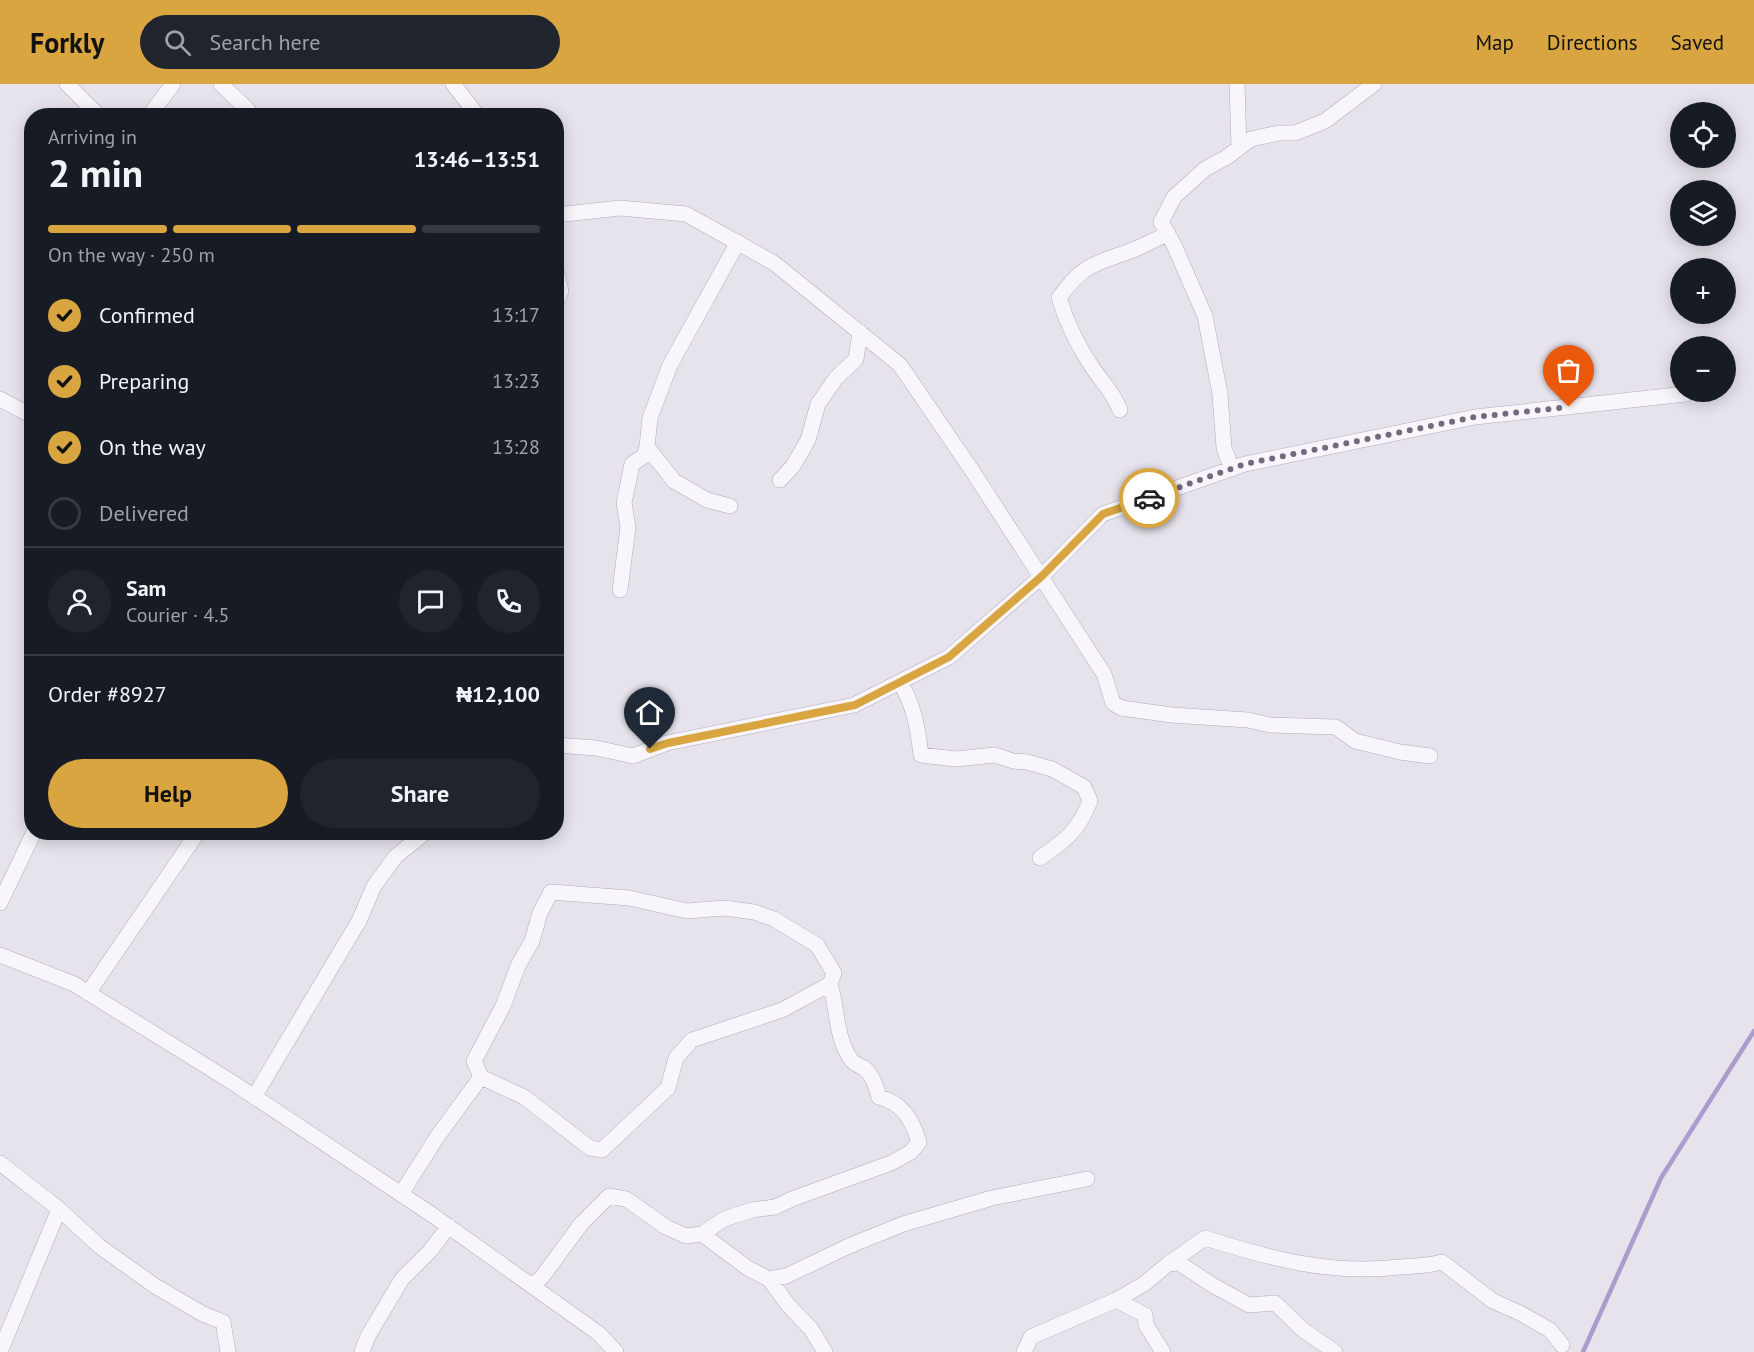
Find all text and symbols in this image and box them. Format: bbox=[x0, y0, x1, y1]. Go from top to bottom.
search box bbox=[140, 15, 560, 69]
text: Forkly bbox=[30, 24, 104, 61]
icon: search bbox=[161, 26, 194, 59]
text: Search here bbox=[209, 28, 320, 56]
text: Map bbox=[1475, 29, 1514, 56]
text: Directions bbox=[1547, 29, 1638, 56]
text: Saved bbox=[1671, 29, 1724, 56]
map controls bbox=[1670, 102, 1736, 402]
button: locate bbox=[1670, 102, 1736, 168]
text: Arriving in bbox=[48, 124, 137, 150]
text: 13:46–13:51 bbox=[414, 145, 540, 173]
text: 2 min bbox=[48, 147, 143, 198]
button: layers bbox=[1670, 180, 1736, 246]
text: On the way · 250 m bbox=[48, 242, 215, 268]
button: + bbox=[1670, 258, 1736, 324]
icon: check bbox=[48, 299, 81, 332]
text: Confirmed bbox=[99, 301, 195, 329]
text: 13:17 bbox=[492, 302, 540, 328]
button: − bbox=[1670, 336, 1736, 402]
pin bbox=[1543, 345, 1594, 407]
icon: bag bbox=[1552, 354, 1585, 387]
icon: check bbox=[48, 365, 81, 398]
text: Preparing bbox=[99, 367, 189, 395]
text: 13:23 bbox=[492, 368, 540, 394]
icon: check bbox=[48, 431, 81, 464]
text: On the way bbox=[99, 433, 206, 461]
text: 13:28 bbox=[492, 434, 540, 460]
courier bbox=[1119, 468, 1179, 528]
icon: car bbox=[1133, 482, 1166, 515]
text: Delivered bbox=[99, 499, 189, 527]
button: person bbox=[48, 570, 111, 633]
button: chat bbox=[399, 570, 462, 633]
button: phone bbox=[477, 570, 540, 633]
text: Sam bbox=[126, 574, 166, 602]
text: Courier · 4.5 bbox=[126, 602, 229, 628]
text: Order #8927 bbox=[48, 680, 167, 708]
text: ₦12,100 bbox=[456, 680, 540, 708]
pin bbox=[624, 687, 675, 749]
icon: home bbox=[633, 696, 666, 729]
button: Help bbox=[48, 759, 288, 828]
button: Share bbox=[300, 759, 540, 828]

